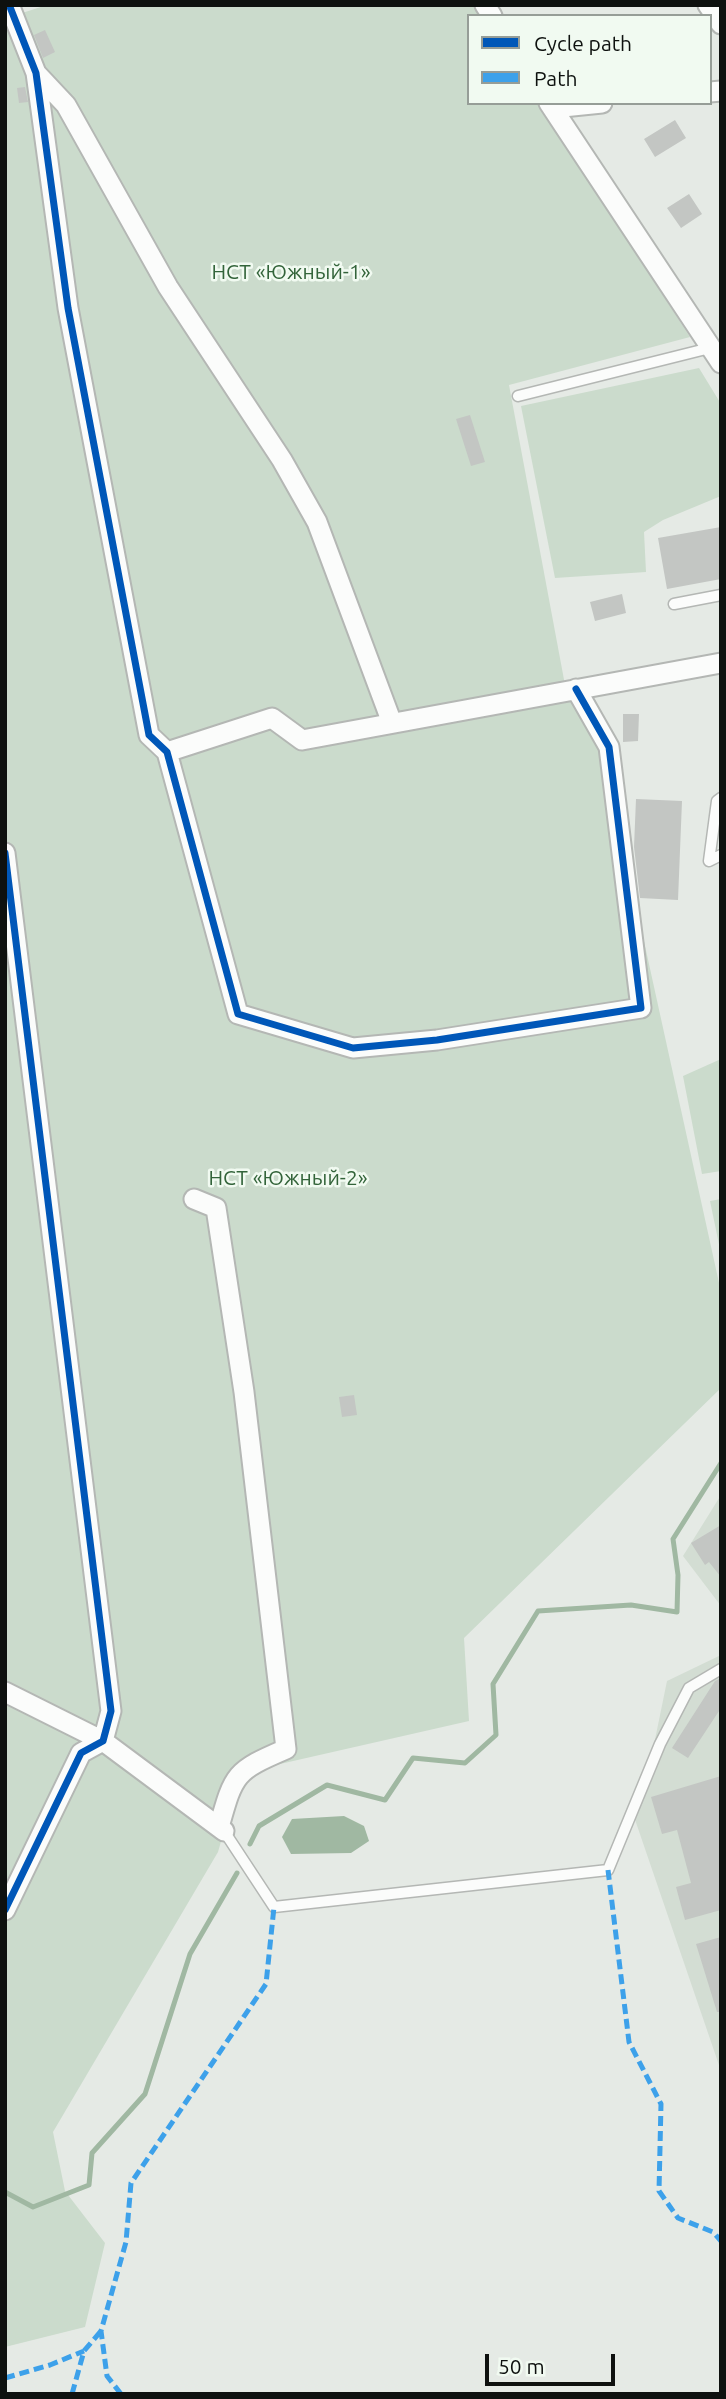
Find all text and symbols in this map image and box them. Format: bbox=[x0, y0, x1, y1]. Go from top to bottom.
legend bbox=[467, 14, 712, 105]
text: Cycle path bbox=[534, 31, 632, 55]
text: Path bbox=[534, 66, 577, 90]
park label: НСТ «Южный-1» bbox=[211, 259, 371, 285]
park label: НСТ «Южный-2» bbox=[208, 1165, 368, 1191]
scale bar bbox=[488, 2340, 618, 2384]
text: 50 m bbox=[498, 2354, 545, 2378]

